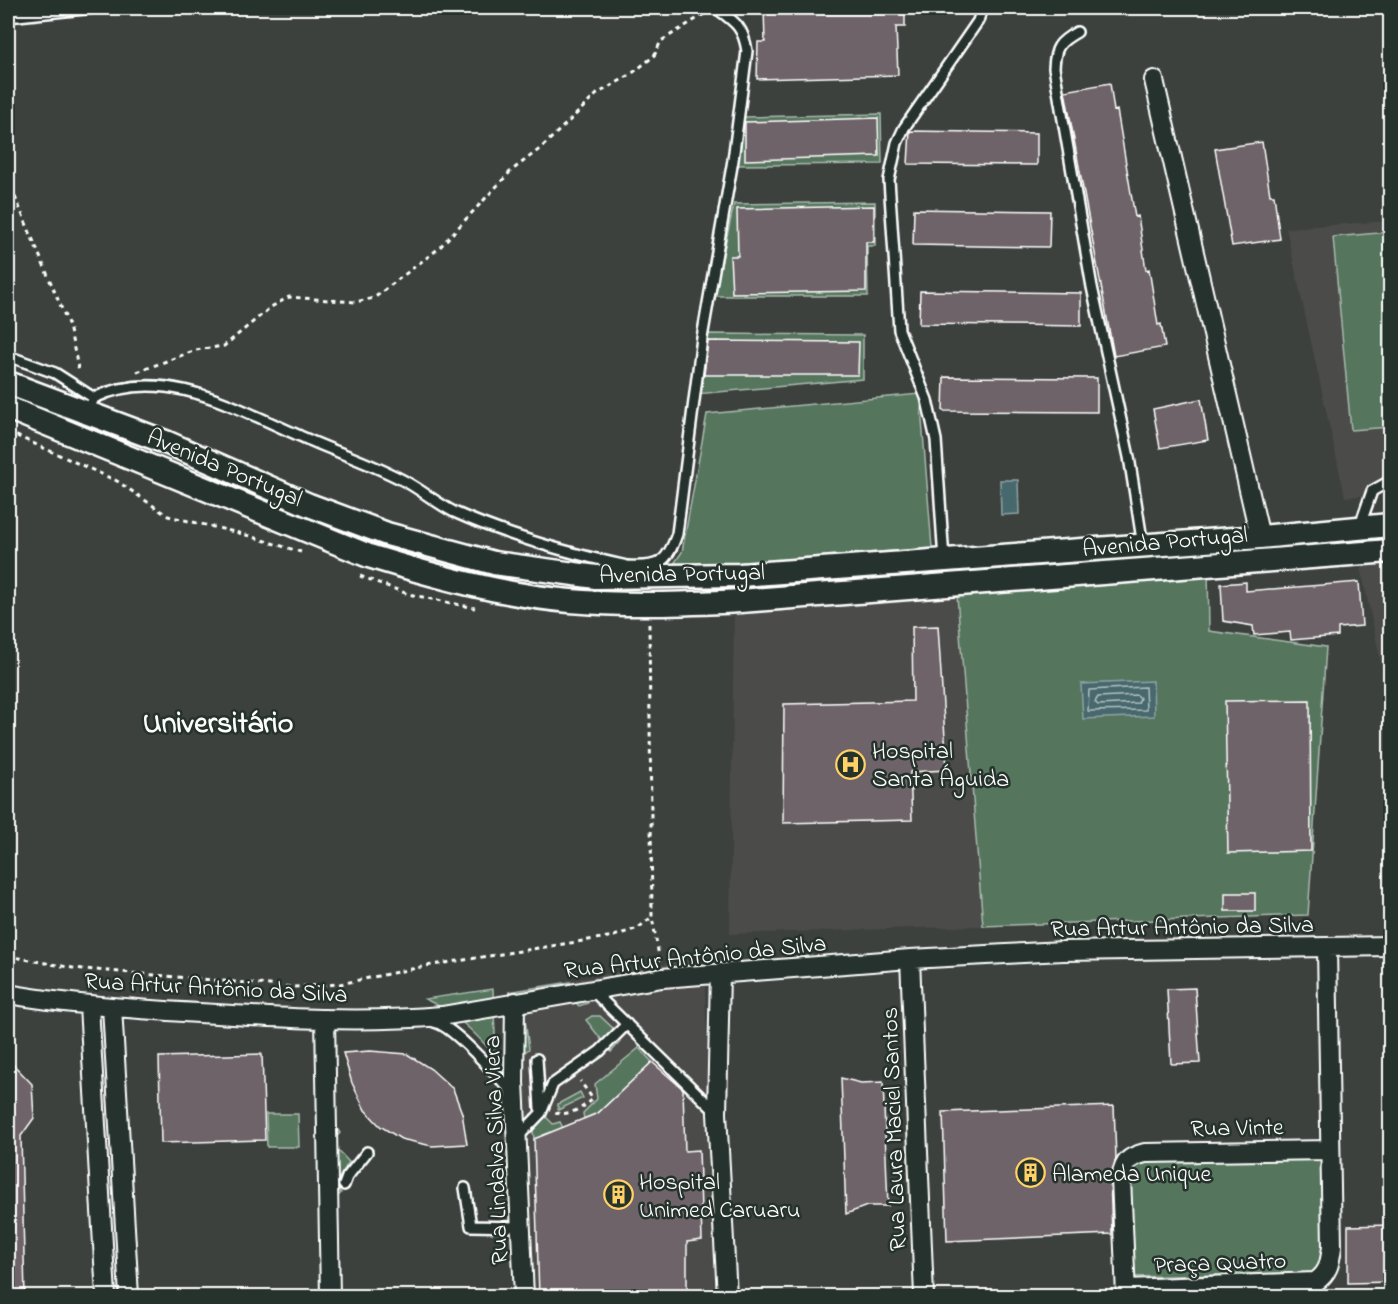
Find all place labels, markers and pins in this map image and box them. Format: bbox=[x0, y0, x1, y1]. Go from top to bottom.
place label: Hospital Santa Águida bbox=[872, 735, 1009, 798]
hospital icon: Hospital Santa Águida bbox=[835, 748, 867, 780]
building icon: Alameda Unique bbox=[1015, 1157, 1047, 1189]
place label: Alameda Unique bbox=[1052, 1158, 1212, 1193]
place label: Hospital Unimed Caruaru bbox=[639, 1166, 800, 1229]
building icon: Hospital Unimed Caruaru bbox=[602, 1179, 634, 1211]

